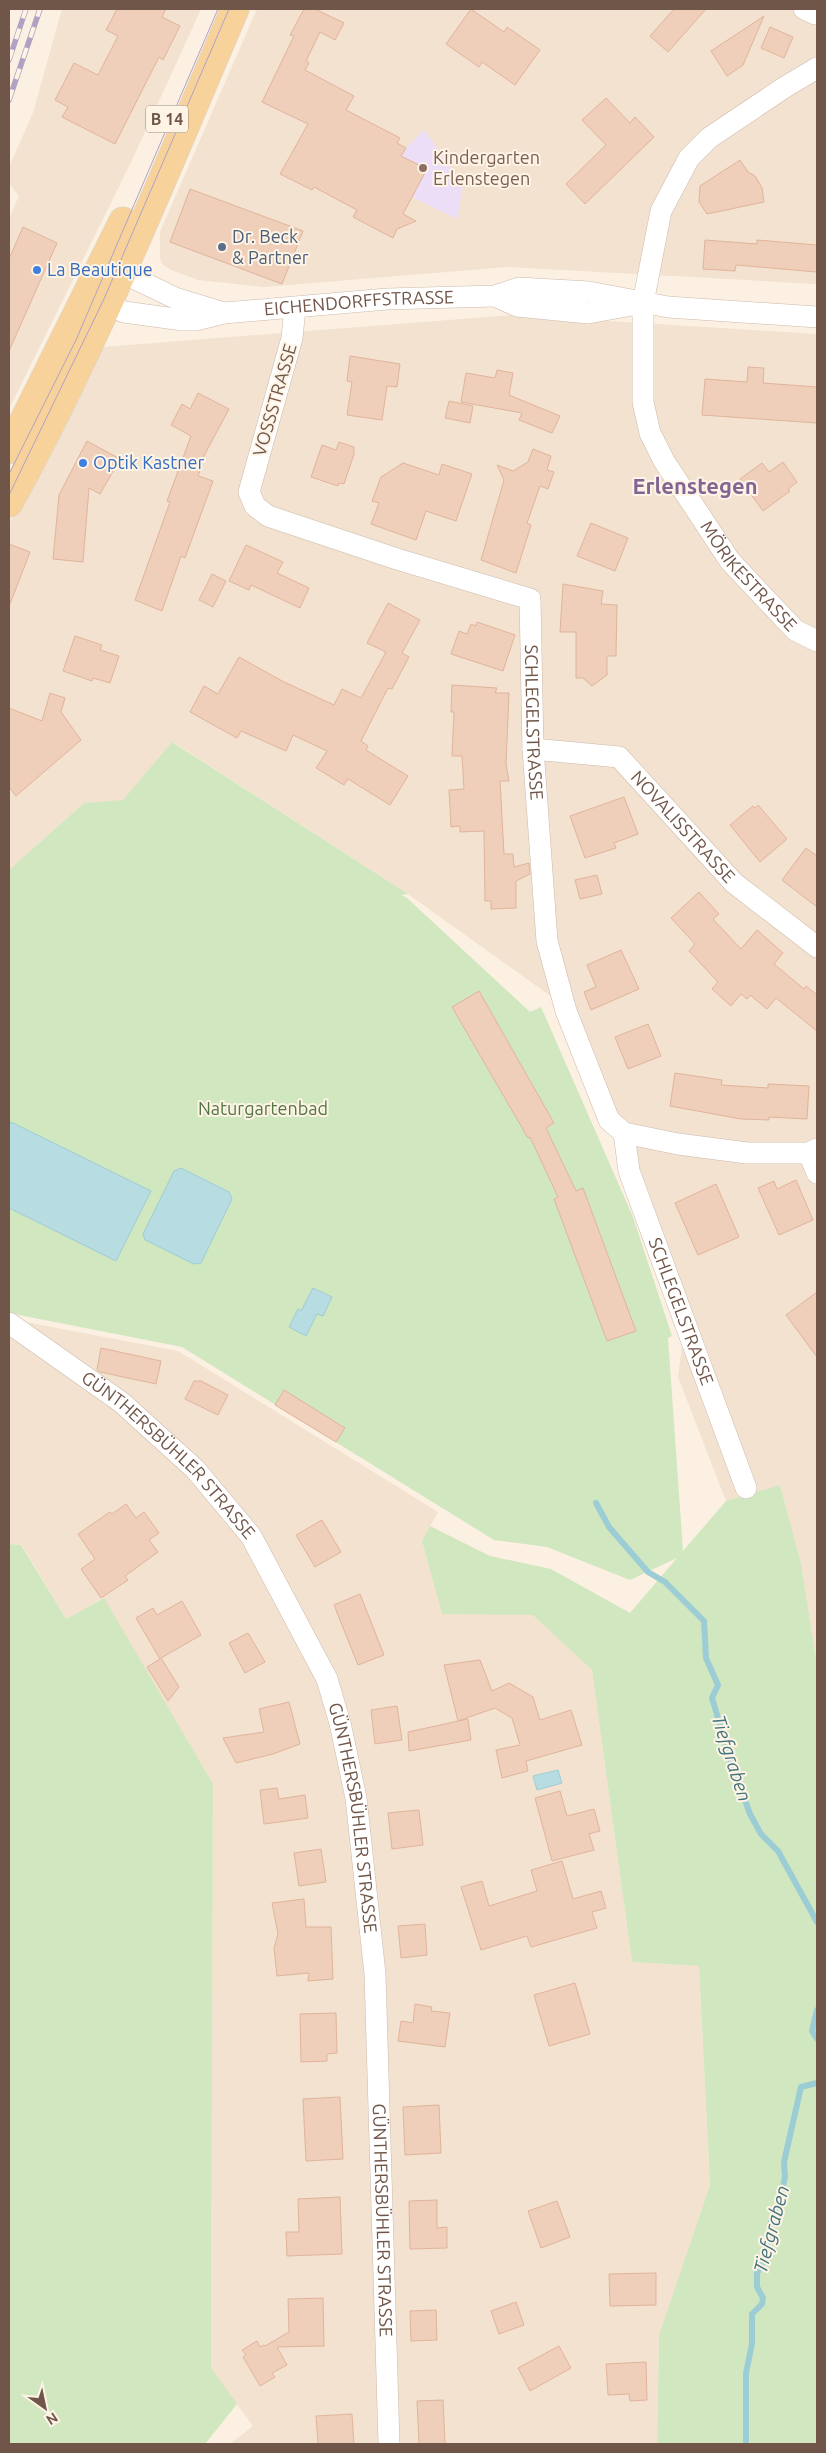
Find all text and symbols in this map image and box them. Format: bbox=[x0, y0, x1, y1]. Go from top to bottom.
road number: B 14 bbox=[146, 106, 188, 132]
place label: Kindergarten Erlenstegen bbox=[433, 147, 540, 188]
marker: Kindergarten Erlenstegen bbox=[417, 162, 429, 174]
place label: Dr. Beck & Partner bbox=[232, 226, 309, 267]
marker: Dr. Beck & Partner bbox=[216, 241, 228, 253]
place label: La Beautique bbox=[47, 259, 153, 279]
marker: La Beautique bbox=[31, 264, 43, 276]
street label: EICHENDORFFSTRASSE bbox=[263, 286, 454, 319]
street label: VOSSSTRASSE bbox=[248, 341, 300, 458]
place label: Optik Kastner bbox=[93, 452, 204, 472]
marker: Optik Kastner bbox=[77, 457, 89, 469]
district label: Erlenstegen bbox=[632, 473, 758, 498]
street label: MÖRIKESTRASSE bbox=[697, 517, 802, 635]
street label: SCHLEGELSTRASSE bbox=[522, 644, 548, 801]
street label: NOVALISSTRASSE bbox=[628, 766, 740, 886]
park label: Naturgartenbad bbox=[198, 1098, 328, 1118]
street label: SCHLEGELSTRASSE bbox=[645, 1235, 718, 1388]
street label: GÜNTHERSBÜHLER STRASSE bbox=[78, 1367, 260, 1542]
street label: GÜNTHERSBÜHLER STRASSE bbox=[325, 1700, 382, 1934]
water label: Tiefgraben bbox=[708, 1712, 756, 1804]
street label: GÜNTHERSBÜHLER STRASSE bbox=[370, 2103, 397, 2337]
water label: Tiefgraben bbox=[749, 2183, 793, 2275]
north arrow bbox=[20, 2383, 70, 2433]
text: N bbox=[43, 2409, 61, 2428]

